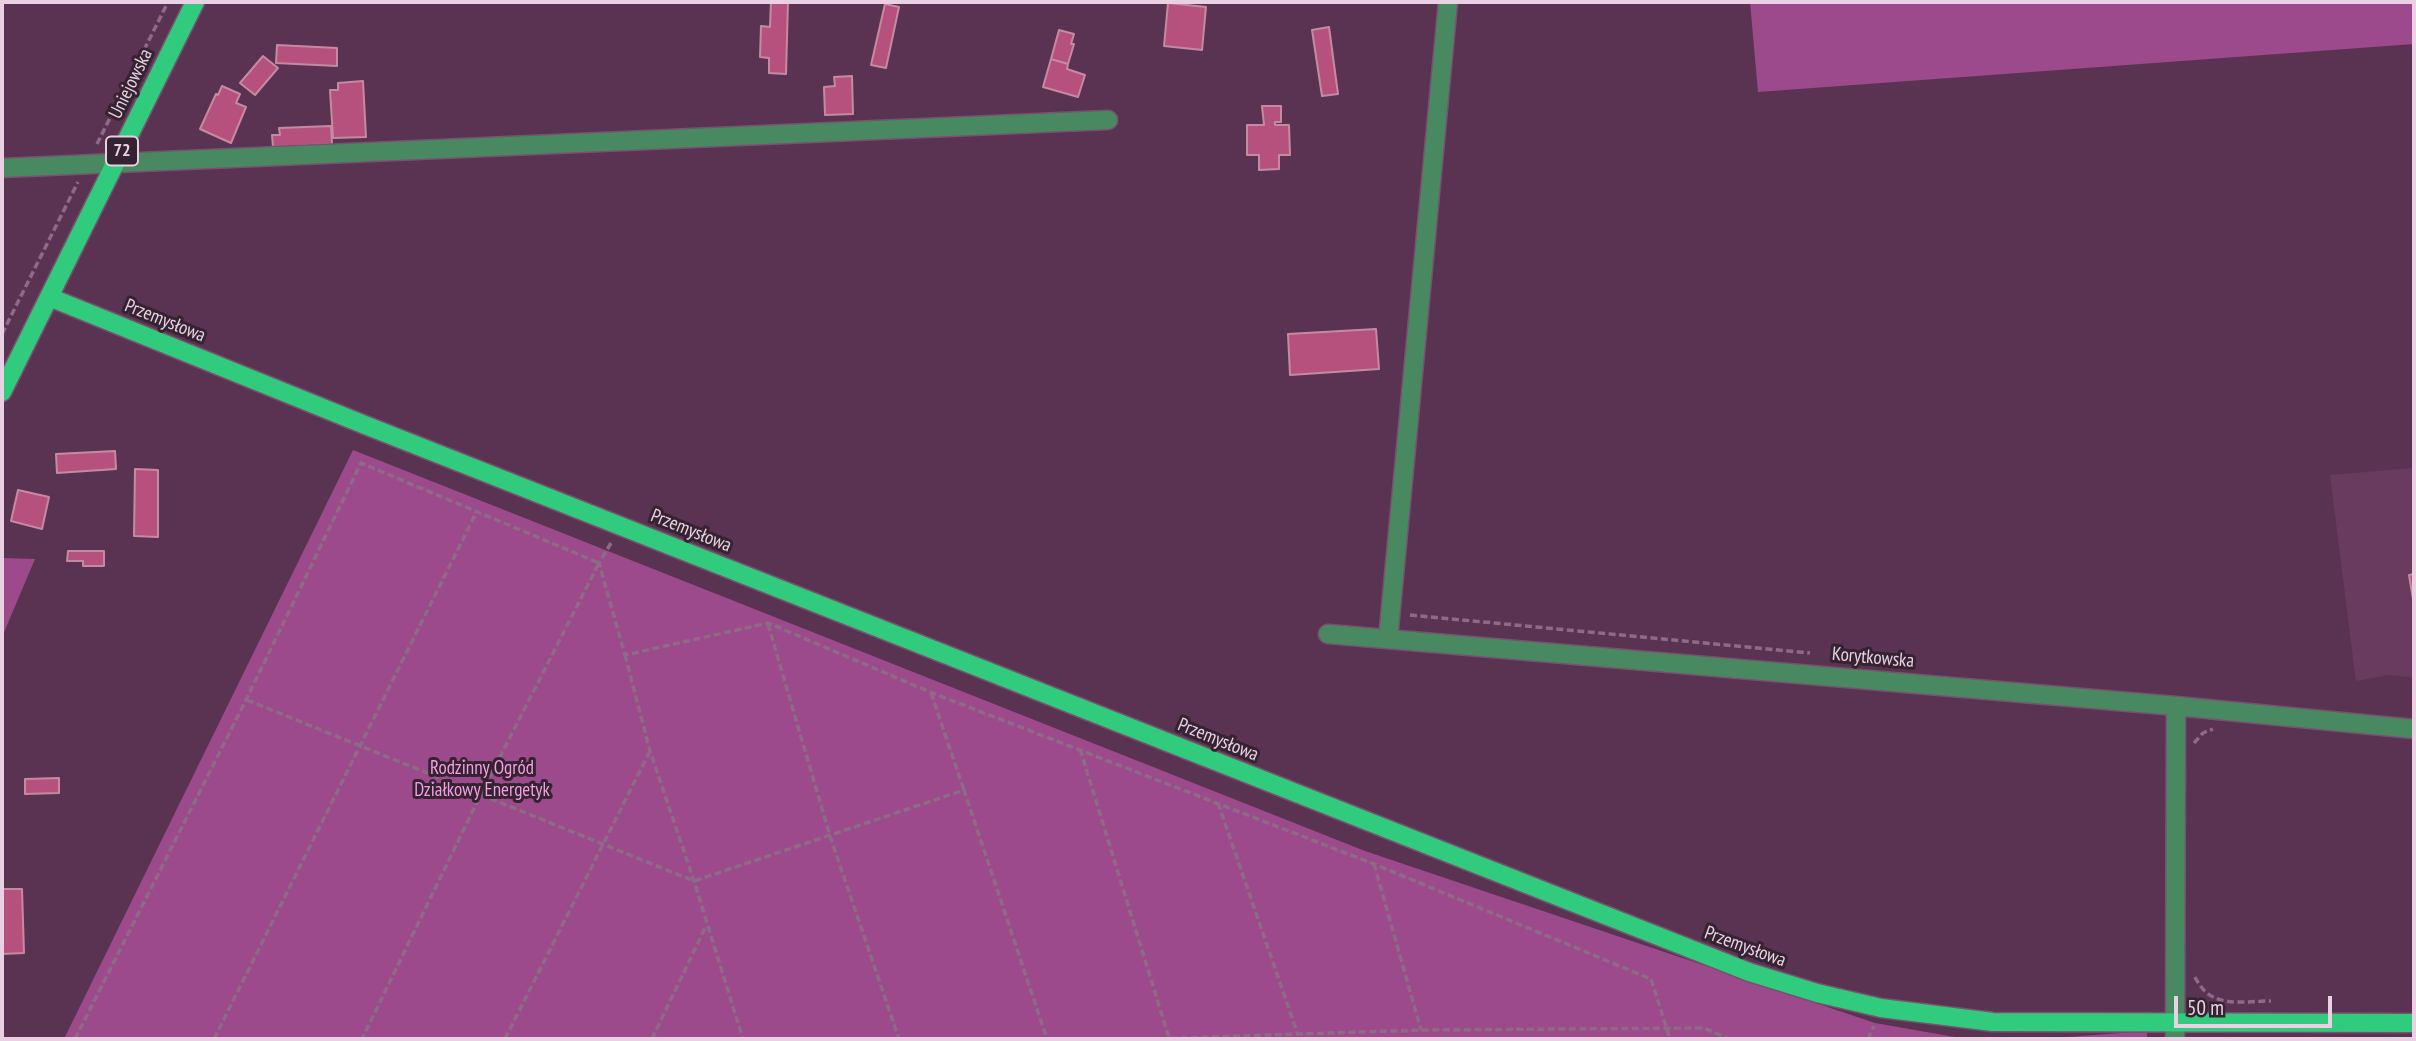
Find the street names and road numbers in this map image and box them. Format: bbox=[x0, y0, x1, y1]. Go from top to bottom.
street label: Uniejowska bbox=[104, 45, 158, 123]
road number: 72 bbox=[106, 136, 138, 166]
street label: Przemysłowa bbox=[121, 295, 209, 347]
street label: Przemysłowa bbox=[647, 505, 735, 557]
street label: Korytkowska bbox=[1831, 643, 1915, 673]
street label: Przemysłowa bbox=[1174, 714, 1262, 766]
street label: Przemysłowa bbox=[1701, 922, 1789, 972]

